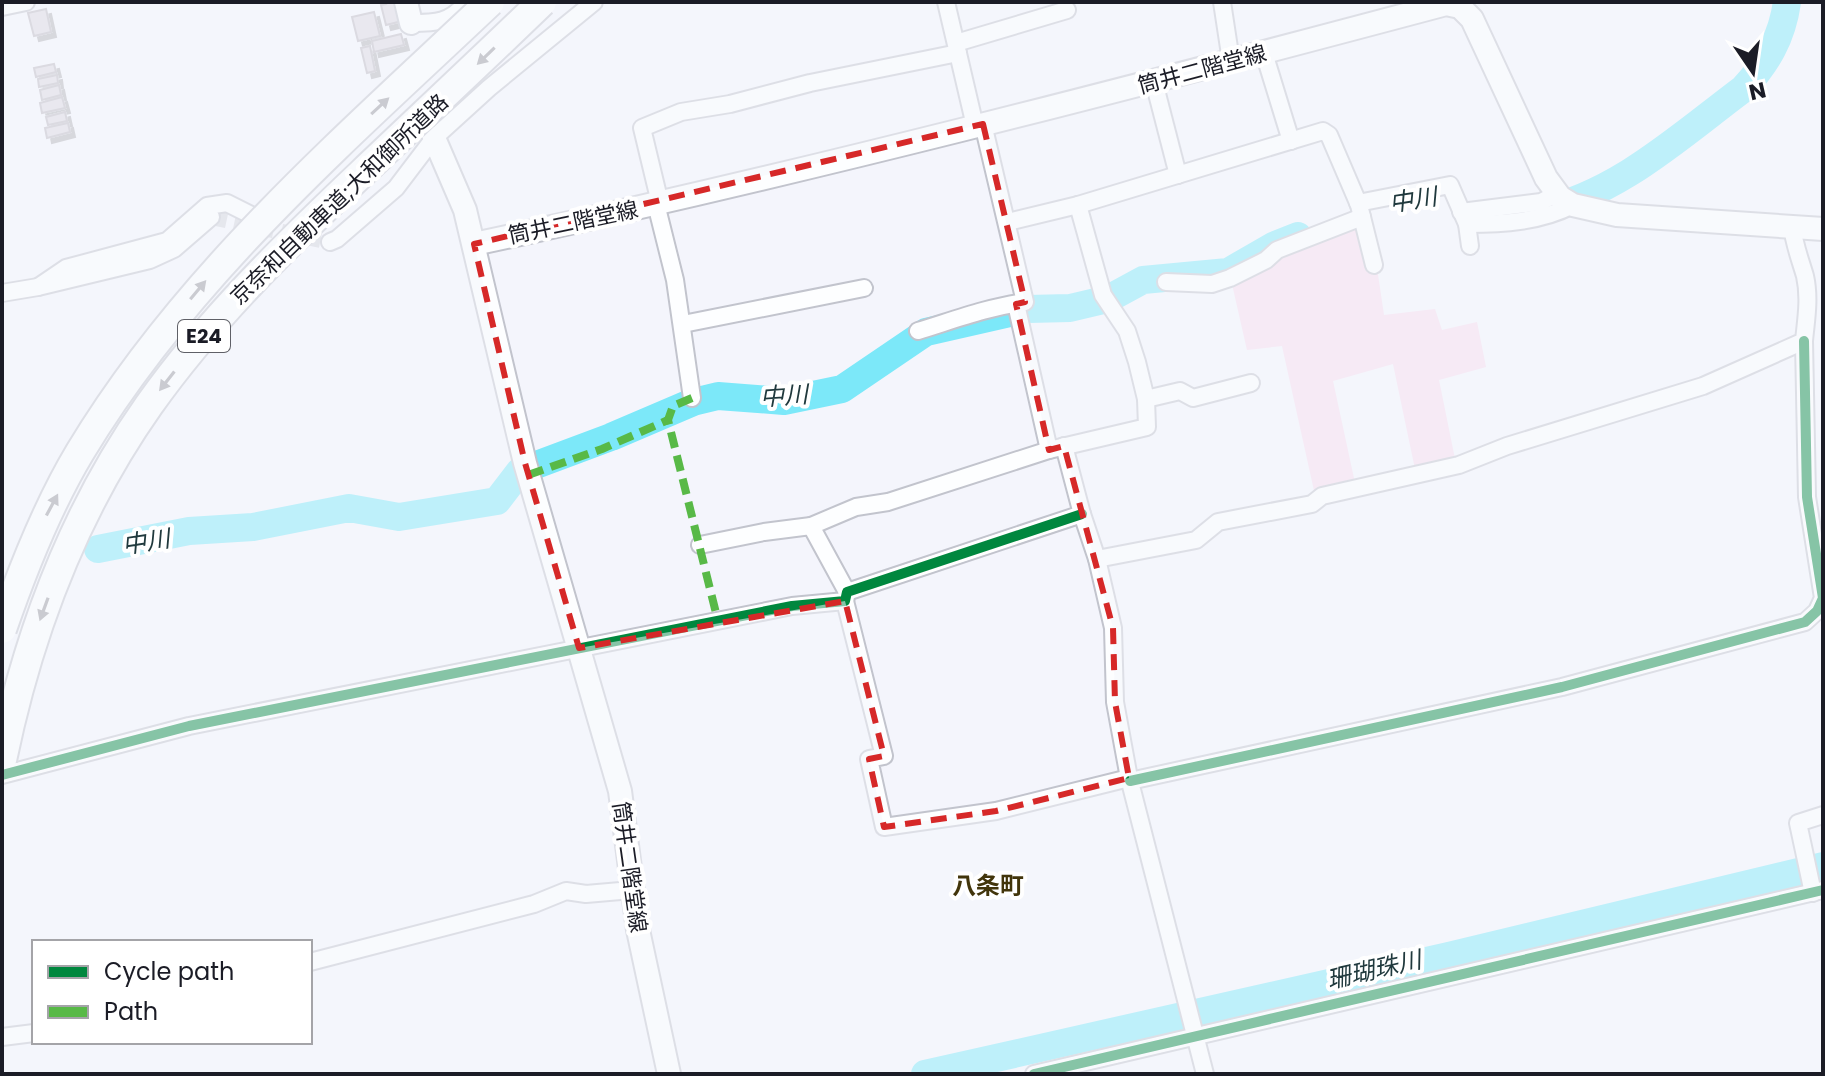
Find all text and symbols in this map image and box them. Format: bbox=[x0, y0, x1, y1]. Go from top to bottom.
north arrow bbox=[1713, 32, 1793, 112]
street label: 筒井二階堂線 bbox=[1134, 37, 1270, 102]
one-way arrow bbox=[477, 46, 496, 65]
text: N bbox=[1746, 74, 1769, 108]
street label: 京奈和自動車道;大和御所道路 bbox=[224, 87, 455, 312]
one-way arrow bbox=[371, 97, 390, 115]
water label: 中川 bbox=[1387, 179, 1442, 220]
street label: 筒井二階堂線 bbox=[505, 194, 641, 251]
one-way arrow bbox=[189, 281, 206, 301]
road number: E24 bbox=[178, 320, 230, 352]
one-way arrow bbox=[160, 371, 176, 392]
water label: 中川 bbox=[759, 377, 812, 414]
one-way arrow bbox=[46, 493, 59, 516]
water label: 中川 bbox=[120, 521, 175, 562]
one-way arrow bbox=[37, 597, 50, 621]
street label: 筒井二階堂線 bbox=[605, 800, 654, 935]
district label: 八条町 bbox=[952, 869, 1024, 902]
legend bbox=[32, 940, 312, 1044]
water label: 珊瑚珠川 bbox=[1323, 942, 1427, 996]
text: Cycle path bbox=[104, 955, 234, 988]
text: Path bbox=[104, 995, 158, 1028]

